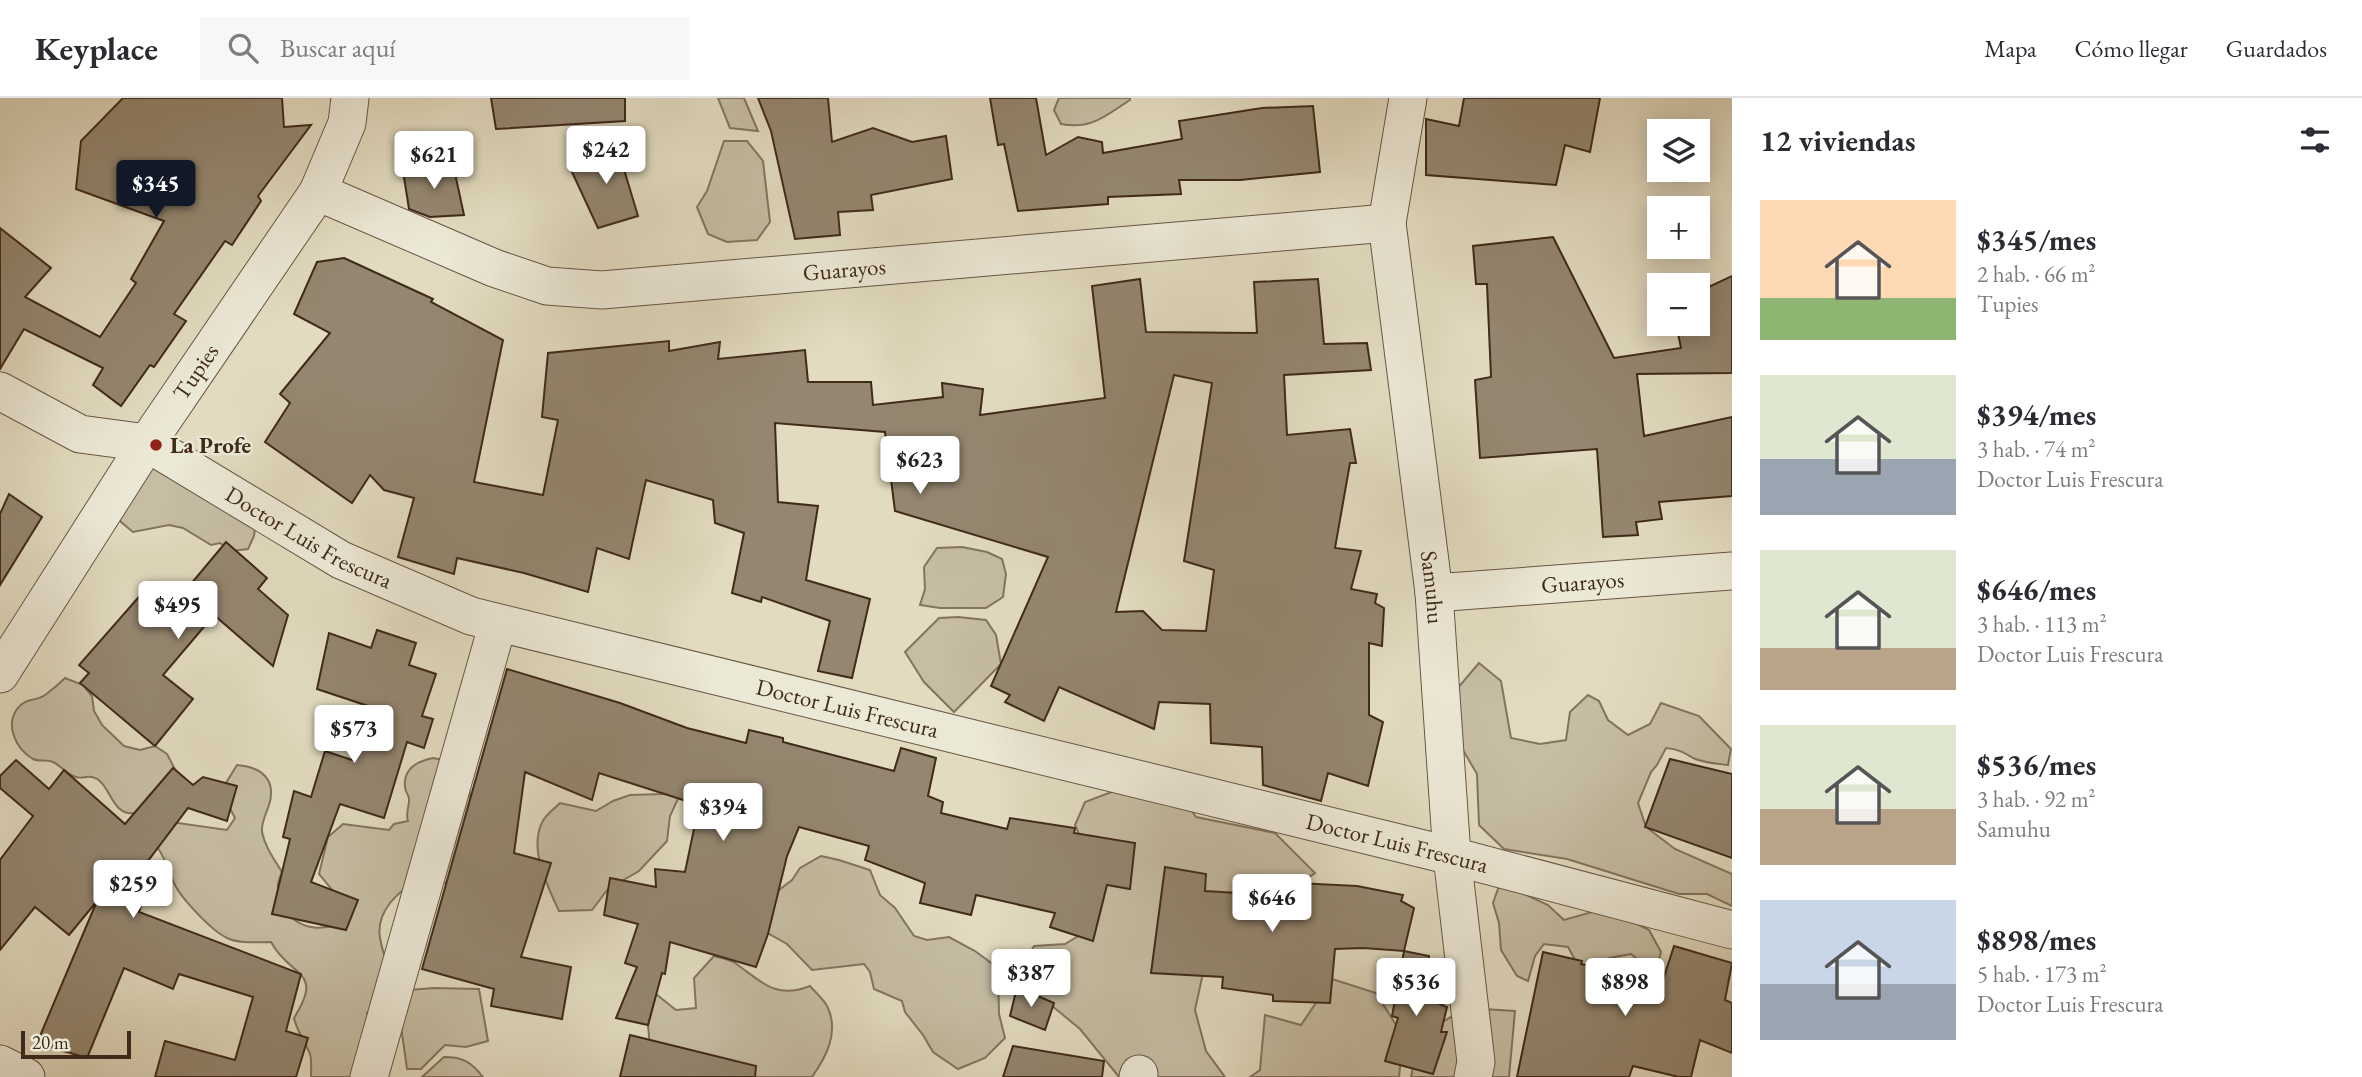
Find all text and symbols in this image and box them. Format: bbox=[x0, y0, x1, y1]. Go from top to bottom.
search box bbox=[200, 17, 690, 80]
text: Keyplace bbox=[35, 27, 158, 70]
icon: search bbox=[224, 29, 262, 67]
text: Buscar aquí bbox=[280, 31, 396, 65]
text: Mapa bbox=[1984, 33, 2037, 64]
text: Cómo llegar bbox=[2075, 33, 2188, 64]
text: Guardados bbox=[2226, 33, 2327, 64]
map controls bbox=[1647, 119, 1710, 336]
button: layers bbox=[1647, 119, 1710, 182]
text: 12 viviendas bbox=[1760, 121, 1916, 160]
icon: filters bbox=[2296, 121, 2334, 159]
pin: $242 bbox=[565, 126, 647, 186]
pin: $621 bbox=[393, 132, 475, 191]
text: $242 bbox=[582, 134, 630, 164]
text: $621 bbox=[410, 139, 458, 169]
pin: $345 bbox=[115, 160, 197, 220]
text: $345 bbox=[132, 168, 180, 198]
button: + bbox=[1647, 196, 1710, 259]
text: $345/mes bbox=[1977, 220, 2096, 259]
icon: home bbox=[1816, 228, 1900, 312]
street label: Guarayos bbox=[802, 251, 887, 288]
text: 2 hab. · 66 m² bbox=[1977, 259, 2096, 289]
button: − bbox=[1647, 273, 1710, 336]
text: Tupies bbox=[1977, 289, 2039, 319]
street label: Tupies bbox=[166, 338, 225, 406]
text: $394/mes bbox=[1977, 395, 2096, 434]
icon: home bbox=[1816, 403, 1900, 487]
place label: La Profe bbox=[170, 430, 251, 460]
text: 3 hab. · 74 m² bbox=[1977, 434, 2096, 464]
pin: $623 bbox=[879, 436, 961, 496]
marker: La Profe bbox=[148, 437, 164, 453]
text: $623 bbox=[896, 444, 944, 474]
text: Doctor Luis Frescura bbox=[1977, 464, 2163, 494]
street label: Doctor Luis Frescura bbox=[220, 479, 398, 596]
street label: Samuhu bbox=[1414, 549, 1451, 625]
street label: Guarayos bbox=[1540, 564, 1625, 600]
text: $646/mes bbox=[1977, 570, 2096, 609]
icon: home bbox=[1816, 578, 1900, 662]
pin: $495 bbox=[137, 582, 219, 641]
text: $495 bbox=[154, 589, 202, 619]
text: 3 hab. · 113 m² bbox=[1977, 609, 2107, 639]
text: Doctor Luis Frescura bbox=[1977, 639, 2163, 669]
street label: Doctor Luis Frescura bbox=[753, 671, 942, 745]
pin: $573 bbox=[313, 706, 395, 765]
text: $573 bbox=[330, 713, 378, 743]
text: $536/mes bbox=[1977, 745, 2096, 784]
icon: home bbox=[1816, 753, 1900, 837]
pin: $394 bbox=[682, 784, 764, 843]
text: 3 hab. · 92 m² bbox=[1977, 784, 2096, 814]
text: $394 bbox=[699, 791, 747, 821]
street label: Doctor Luis Frescura bbox=[1303, 806, 1492, 880]
text: Samuhu bbox=[1977, 814, 2051, 844]
pin: $259 bbox=[92, 860, 174, 920]
text: $259 bbox=[109, 868, 157, 898]
pin: $646 bbox=[1231, 874, 1313, 934]
text: $646 bbox=[1248, 882, 1296, 912]
text: $898/mes bbox=[1977, 920, 2096, 959]
icon: home bbox=[1816, 928, 1900, 1012]
pin: $387 bbox=[990, 950, 1072, 1009]
text: $387 bbox=[1007, 957, 1055, 987]
pin: $536 bbox=[1375, 958, 1457, 1018]
pin: $898 bbox=[1584, 958, 1666, 1018]
text: 5 hab. · 173 m² bbox=[1977, 959, 2107, 989]
text: $536 bbox=[1392, 966, 1440, 996]
text: $898 bbox=[1601, 966, 1649, 996]
text: Doctor Luis Frescura bbox=[1977, 989, 2163, 1019]
scale bar bbox=[21, 1028, 131, 1060]
text: 20 m bbox=[32, 1030, 69, 1055]

